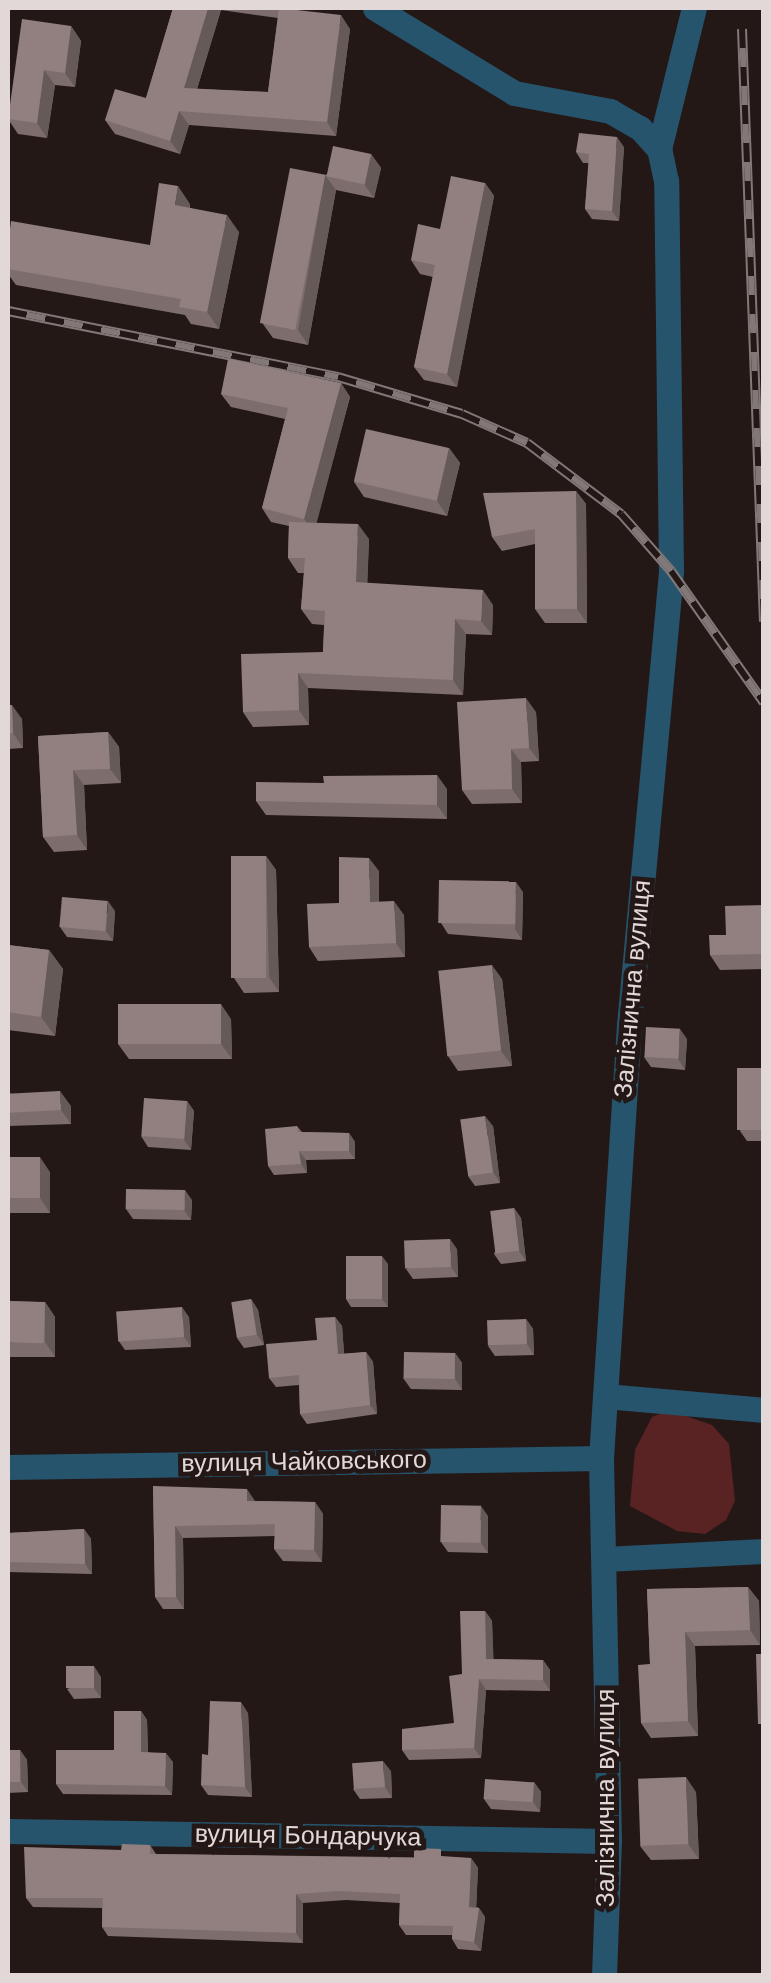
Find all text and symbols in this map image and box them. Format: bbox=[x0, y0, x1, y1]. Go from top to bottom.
street label: Залізнична вулиця bbox=[609, 879, 657, 1099]
street label: вулиця Чайковського bbox=[181, 1445, 427, 1479]
street label: Залізнична вулиця bbox=[591, 1689, 621, 1907]
street label: вулиця Бондарчука bbox=[195, 1819, 421, 1853]

